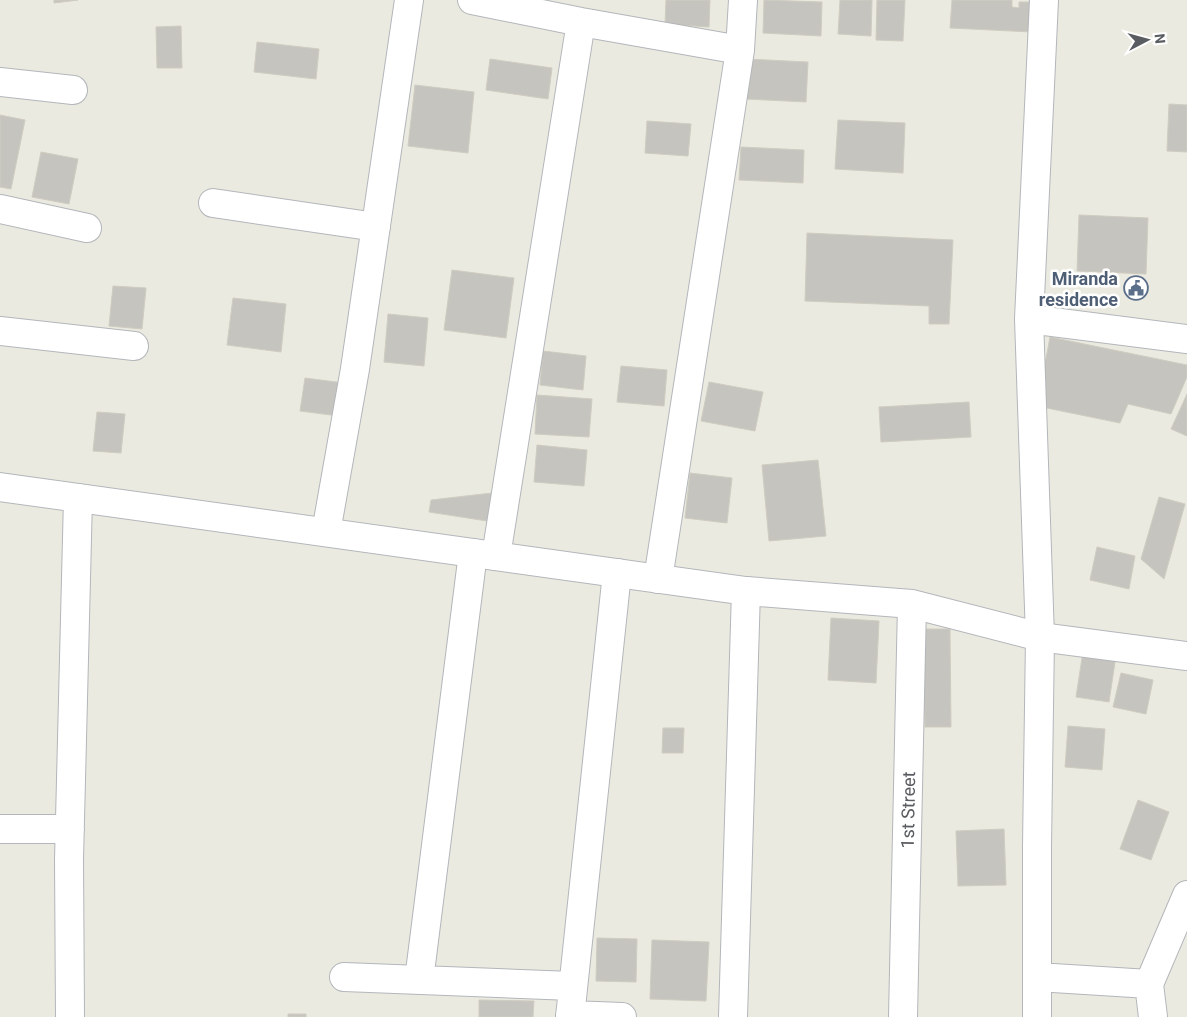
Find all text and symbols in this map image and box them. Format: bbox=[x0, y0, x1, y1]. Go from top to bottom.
north arrow bbox=[1122, 15, 1172, 65]
text: N bbox=[1151, 33, 1168, 44]
place label: Miranda residence bbox=[1039, 268, 1118, 310]
public building icon: Miranda residence bbox=[1123, 275, 1149, 301]
street label: 1st Street bbox=[897, 771, 919, 849]

